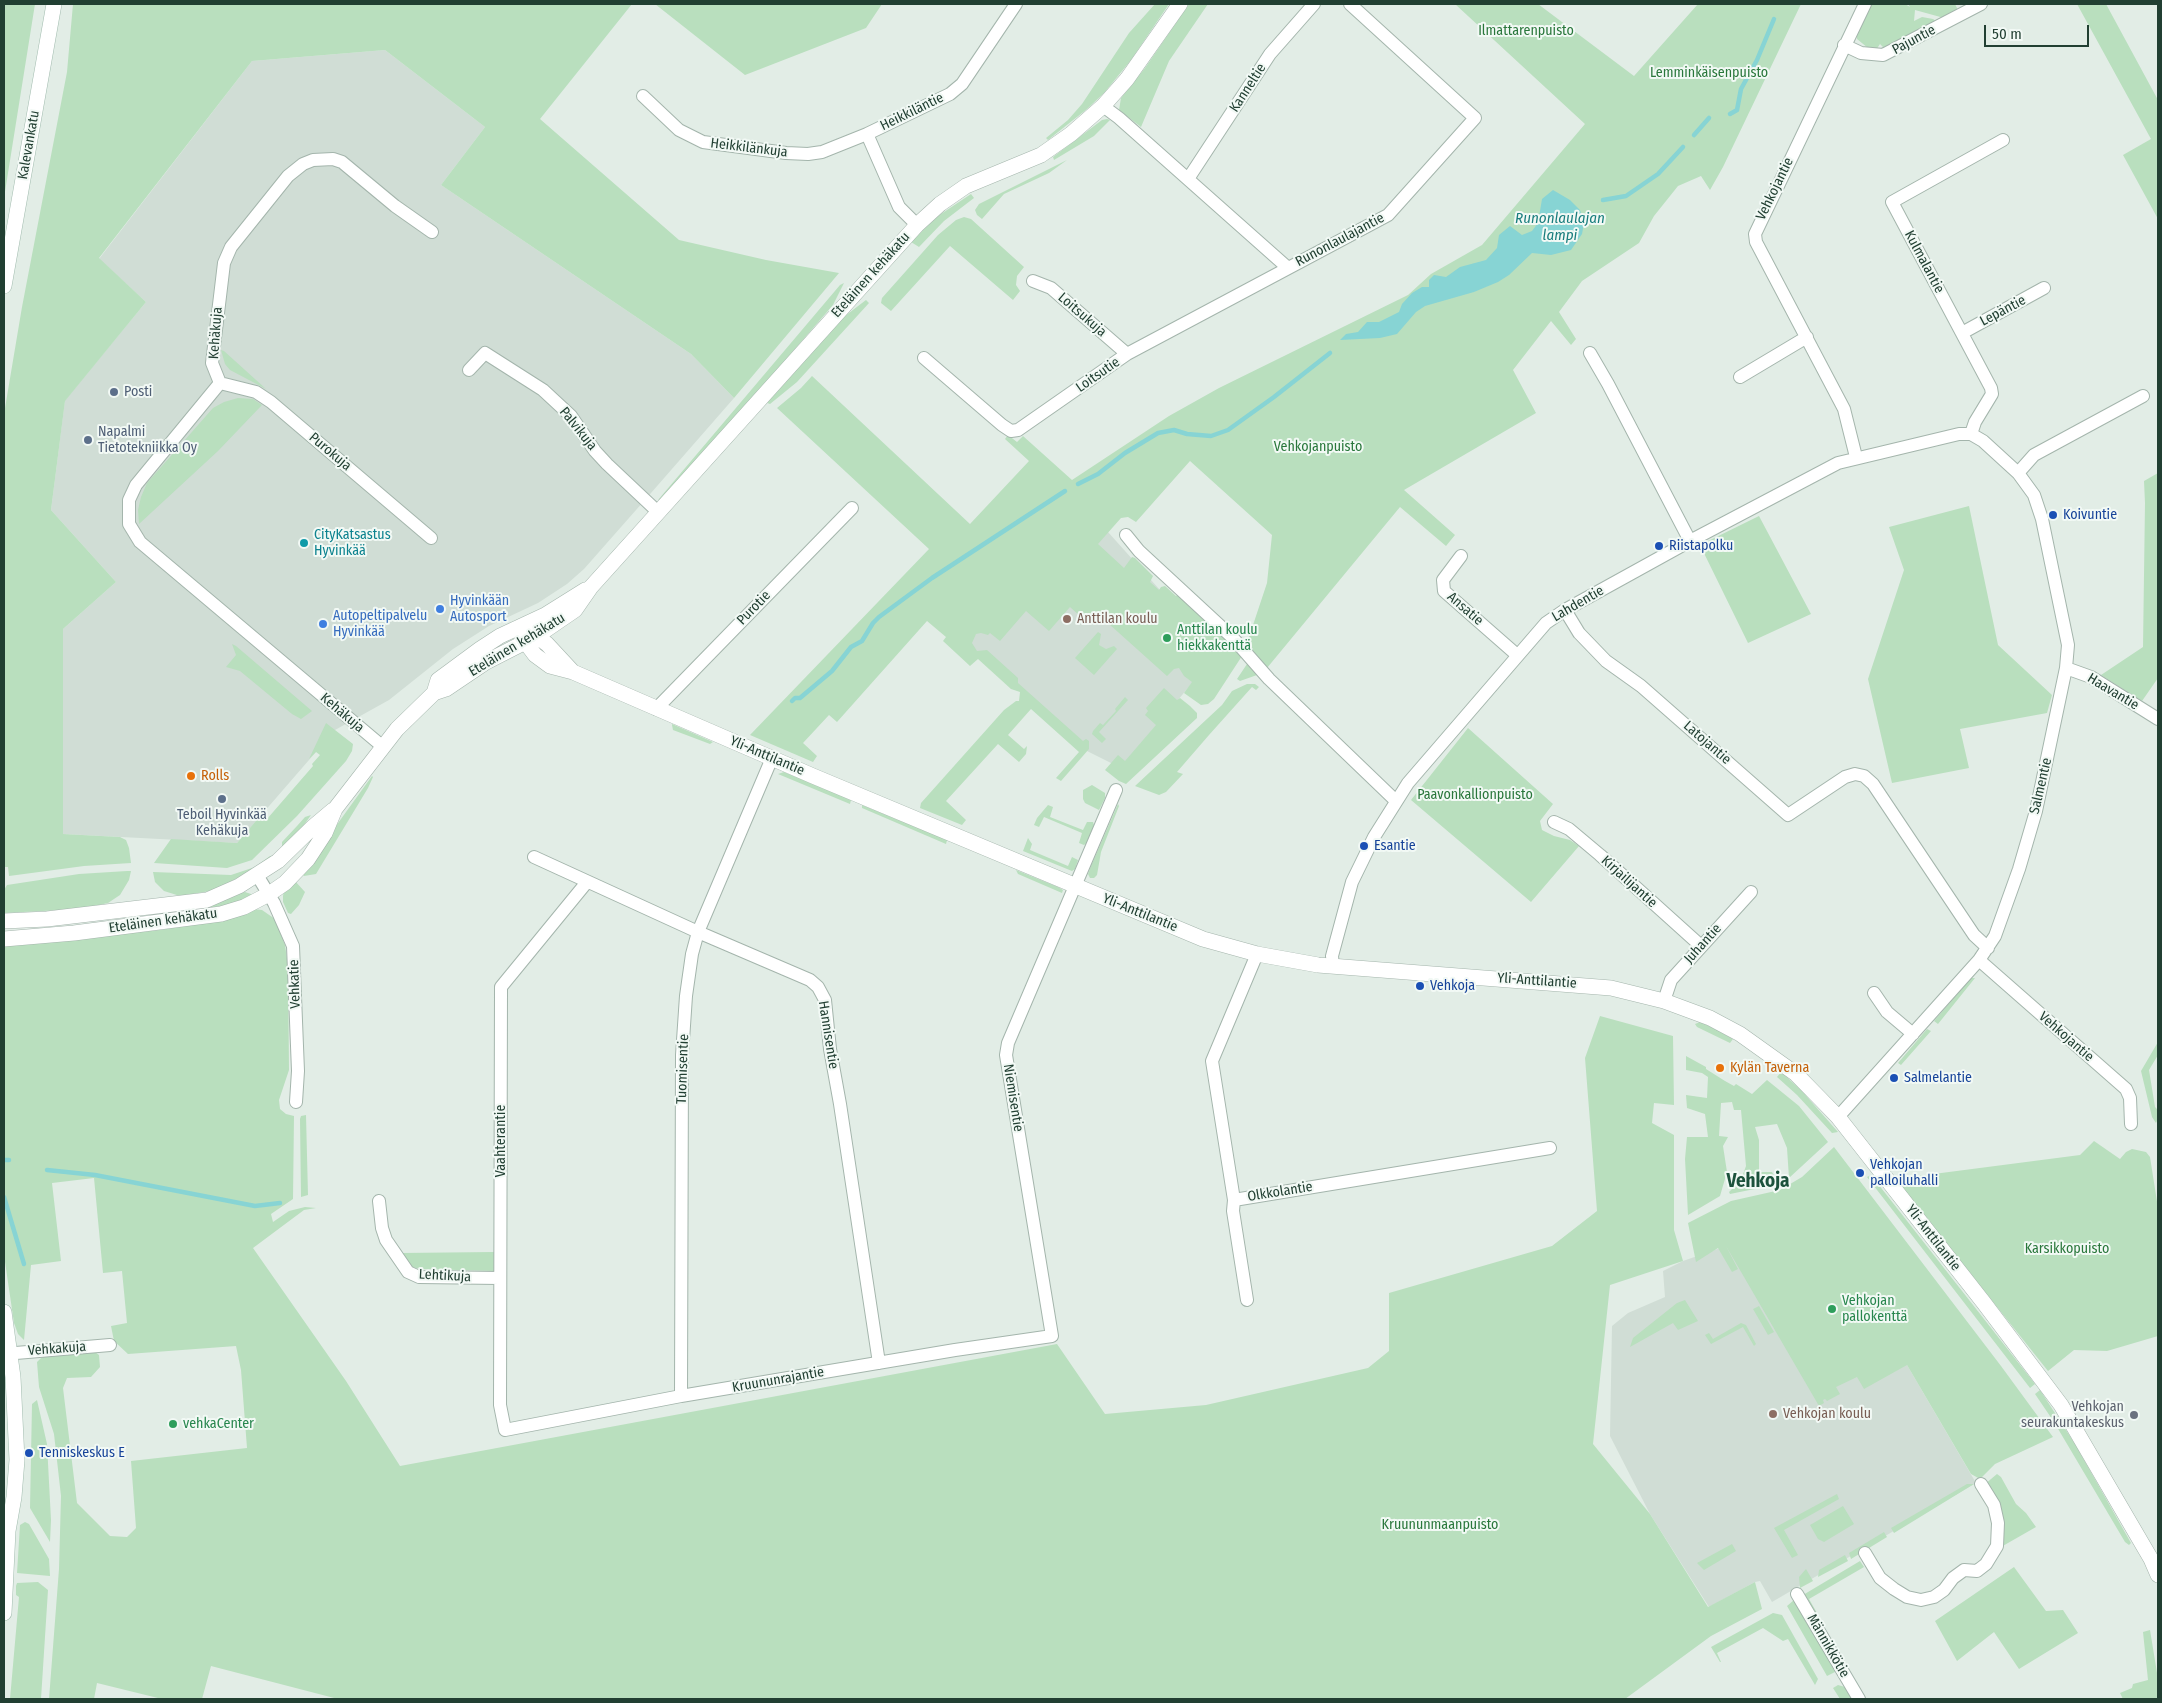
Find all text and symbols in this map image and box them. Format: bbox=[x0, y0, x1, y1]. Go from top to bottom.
scale bar bbox=[1987, 15, 2092, 47]
street label: Pajuntie bbox=[1889, 22, 1939, 58]
park label: Ilmattarenpuisto bbox=[1478, 23, 1574, 39]
text: 50 m bbox=[1992, 25, 2022, 43]
street label: Kanneltie bbox=[1226, 61, 1270, 115]
park label: Lemminkäisenpuisto bbox=[1650, 65, 1768, 81]
street label: Heikkiläntie bbox=[878, 89, 946, 135]
street label: Kalevankatu bbox=[15, 109, 43, 181]
street label: Heikkilänkuja bbox=[710, 135, 788, 161]
street label: Vehkojantie bbox=[1753, 155, 1797, 223]
street label: Runonlaulajantie bbox=[1293, 210, 1387, 270]
water label: Runonlaulajan lampi bbox=[1515, 210, 1605, 245]
street label: Kulmalantie bbox=[1900, 228, 1948, 296]
street label: Eteläinen kehäkatu bbox=[828, 229, 914, 321]
street label: Loitsukuja bbox=[1054, 289, 1110, 341]
street label: Lepäntie bbox=[1977, 292, 2029, 330]
street label: Kehäkuja bbox=[206, 306, 226, 360]
street label: Loitsutie bbox=[1073, 354, 1123, 396]
place label: Posti bbox=[124, 384, 152, 400]
marker: Posti bbox=[108, 386, 120, 398]
street label: Palvikuja bbox=[555, 404, 601, 454]
place label: Napalmi Tietotekniikka Oy bbox=[98, 424, 197, 457]
street label: Purokuja bbox=[305, 429, 355, 475]
marker: Napalmi Tietotekniikka Oy bbox=[82, 434, 94, 446]
park label: Vehkojanpuisto bbox=[1274, 439, 1362, 455]
place label: Koivuntie bbox=[2063, 507, 2117, 523]
marker: Koivuntie bbox=[2047, 509, 2059, 521]
place label: CityKatsastus Hyvinkää bbox=[314, 527, 391, 560]
marker: CityKatsastus Hyvinkää bbox=[298, 537, 310, 549]
place label: Riistapolku bbox=[1669, 538, 1733, 554]
marker: Riistapolku bbox=[1653, 540, 1665, 552]
street label: Lahdentie bbox=[1549, 582, 1607, 626]
street label: Purotie bbox=[734, 587, 774, 629]
street label: Ansatie bbox=[1443, 589, 1487, 629]
place label: Hyvinkään Autosport bbox=[450, 593, 509, 626]
marker: Hyvinkään Autosport bbox=[434, 603, 446, 615]
place label: Autopeltipalvelu Hyvinkää bbox=[333, 608, 427, 640]
street label: Eteläinen kehäkatu bbox=[466, 610, 568, 680]
place label: Anttilan koulu bbox=[1077, 611, 1158, 627]
marker: Anttilan koulu bbox=[1061, 613, 1073, 625]
marker: Autopeltipalvelu Hyvinkää bbox=[317, 618, 329, 630]
place label: Anttilan koulu hiekkakenttä bbox=[1177, 622, 1258, 654]
marker: Anttilan koulu hiekkakenttä bbox=[1161, 632, 1173, 644]
street label: Haavantie bbox=[2084, 670, 2142, 714]
street label: Kehäkuja bbox=[316, 690, 368, 736]
street label: Latojantie bbox=[1680, 718, 1734, 768]
street label: Yli-Anttilantie bbox=[727, 733, 807, 779]
street label: Salmentie bbox=[2026, 756, 2056, 816]
place label: Rolls bbox=[201, 768, 229, 784]
marker: Rolls bbox=[185, 770, 197, 782]
park label: Paavonkallionpuisto bbox=[1417, 787, 1533, 803]
marker: Teboil Hyvinkää Kehäkuja bbox=[216, 793, 228, 805]
place label: Teboil Hyvinkää Kehäkuja bbox=[177, 807, 267, 840]
place label: Esantie bbox=[1374, 838, 1416, 854]
marker: Esantie bbox=[1358, 840, 1370, 852]
street label: Kirjailijantie bbox=[1598, 852, 1660, 912]
street label: Yli-Anttilantie bbox=[1100, 890, 1180, 936]
street label: Eteläinen kehäkatu bbox=[108, 905, 218, 937]
street label: Juhantie bbox=[1681, 921, 1725, 967]
street label: Vehkatie bbox=[286, 959, 304, 1009]
street label: Yli-Anttilantie bbox=[1497, 970, 1577, 992]
place label: Vehkoja bbox=[1430, 978, 1475, 994]
marker: Vehkoja bbox=[1414, 980, 1426, 992]
street label: Hannisentie bbox=[814, 1000, 842, 1070]
street label: Vehkojantie bbox=[2035, 1008, 2097, 1066]
street label: Tuomisentie bbox=[673, 1034, 693, 1104]
place label: Kylän Taverna bbox=[1730, 1060, 1809, 1076]
marker: Kylän Taverna bbox=[1714, 1062, 1726, 1074]
street label: Niemisentie bbox=[999, 1063, 1027, 1133]
place label: Salmelantie bbox=[1904, 1070, 1972, 1086]
marker: Salmelantie bbox=[1888, 1072, 1900, 1084]
street label: Vaahterantie bbox=[493, 1105, 509, 1177]
place label: Vehkojan palloiluhalli bbox=[1870, 1157, 1938, 1190]
marker: Vehkojan palloiluhalli bbox=[1854, 1167, 1866, 1179]
district label: Vehkoja bbox=[1726, 1171, 1790, 1193]
street label: Olkkolantie bbox=[1246, 1179, 1314, 1205]
street label: Yli-Anttilantie bbox=[1902, 1202, 1964, 1274]
park label: Karsikkopuisto bbox=[2025, 1241, 2109, 1257]
street label: Lehtikuja bbox=[418, 1266, 472, 1286]
place label: Vehkojan pallokenttä bbox=[1842, 1293, 1907, 1325]
marker: Vehkojan pallokenttä bbox=[1826, 1303, 1838, 1315]
street label: Vehkakuja bbox=[27, 1339, 87, 1359]
street label: Kruununrajantie bbox=[731, 1364, 825, 1396]
place label: Vehkojan seurakuntakeskus bbox=[2021, 1399, 2124, 1431]
place label: Vehkojan koulu bbox=[1783, 1406, 1871, 1422]
marker: Vehkojan koulu bbox=[1767, 1408, 1779, 1420]
marker: Vehkojan seurakuntakeskus bbox=[2128, 1409, 2140, 1421]
place label: vehkaCenter bbox=[183, 1416, 254, 1432]
marker: vehkaCenter bbox=[167, 1418, 179, 1430]
place label: Tenniskeskus E bbox=[39, 1445, 125, 1461]
marker: Tenniskeskus E bbox=[23, 1447, 35, 1459]
park label: Kruununmaanpuisto bbox=[1382, 1517, 1498, 1533]
street label: Männikkötie bbox=[1803, 1611, 1853, 1681]

